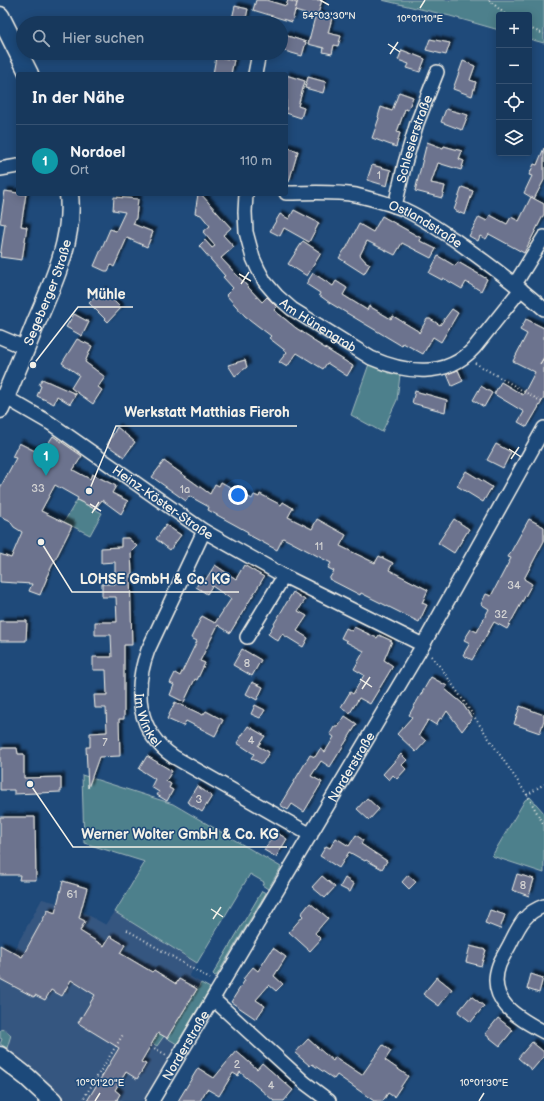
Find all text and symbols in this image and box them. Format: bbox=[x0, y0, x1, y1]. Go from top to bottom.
text: 54°03'30"N bbox=[302, 10, 356, 22]
map controls bbox=[496, 12, 532, 156]
button: + bbox=[496, 12, 532, 48]
text: 10°01'10"E bbox=[397, 13, 444, 25]
search box bbox=[16, 16, 288, 60]
icon: search bbox=[30, 27, 52, 49]
text: Hier suchen bbox=[62, 29, 144, 48]
button: − bbox=[496, 48, 532, 84]
button: locate bbox=[496, 84, 532, 120]
text: In der Nähe bbox=[32, 88, 125, 108]
street label: Schlesierstraße bbox=[394, 92, 436, 184]
button: layers bbox=[496, 120, 532, 156]
text: Nordoel bbox=[70, 143, 125, 162]
text: 1 bbox=[42, 153, 48, 169]
text: 110 m bbox=[240, 153, 272, 169]
text: Ort bbox=[70, 162, 89, 178]
house number: 1 bbox=[377, 169, 381, 182]
street label: Ostlandstraße bbox=[387, 197, 465, 252]
street label: Segeberger Straße bbox=[21, 238, 75, 348]
callout: Mühle bbox=[78, 281, 133, 307]
text: Mühle bbox=[86, 286, 126, 303]
street label: Am Hünengrab bbox=[276, 295, 359, 356]
callout: Werkstatt Matthias Fieroh bbox=[116, 400, 297, 426]
text: Werkstatt Matthias Fieroh bbox=[124, 404, 290, 421]
pin: 1 bbox=[33, 443, 59, 476]
street label: Heinz-Köster-Straße bbox=[109, 462, 216, 544]
house number: 33 bbox=[31, 482, 45, 495]
house number: 1a bbox=[180, 483, 190, 496]
your location bbox=[228, 485, 248, 505]
house number: 11 bbox=[315, 540, 323, 553]
callout: LOHSE GmbH & Co. KG bbox=[72, 566, 239, 592]
text: LOHSE GmbH & Co. KG bbox=[80, 571, 230, 588]
house number: 34 bbox=[507, 579, 521, 592]
house number: 32 bbox=[494, 608, 508, 621]
house number: 8 bbox=[244, 657, 250, 670]
street label: Im Winkel bbox=[131, 693, 165, 751]
street label: Norderstraße bbox=[325, 729, 379, 805]
house number: 4 bbox=[248, 734, 255, 747]
house number: 7 bbox=[102, 736, 108, 749]
house number: 3 bbox=[196, 793, 203, 806]
callout: Werner Wolter GmbH & Co. KG bbox=[73, 821, 287, 847]
text: Werner Wolter GmbH & Co. KG bbox=[81, 826, 279, 843]
house number: 8 bbox=[520, 879, 526, 892]
house number: 61 bbox=[67, 888, 77, 901]
street label: Norderstraße bbox=[159, 1007, 213, 1084]
house number: 2 bbox=[234, 1058, 241, 1071]
text: 10°01'20"E bbox=[76, 1077, 125, 1089]
text: 10°01'30"E bbox=[460, 1077, 509, 1089]
house number: 4 bbox=[268, 1079, 275, 1092]

